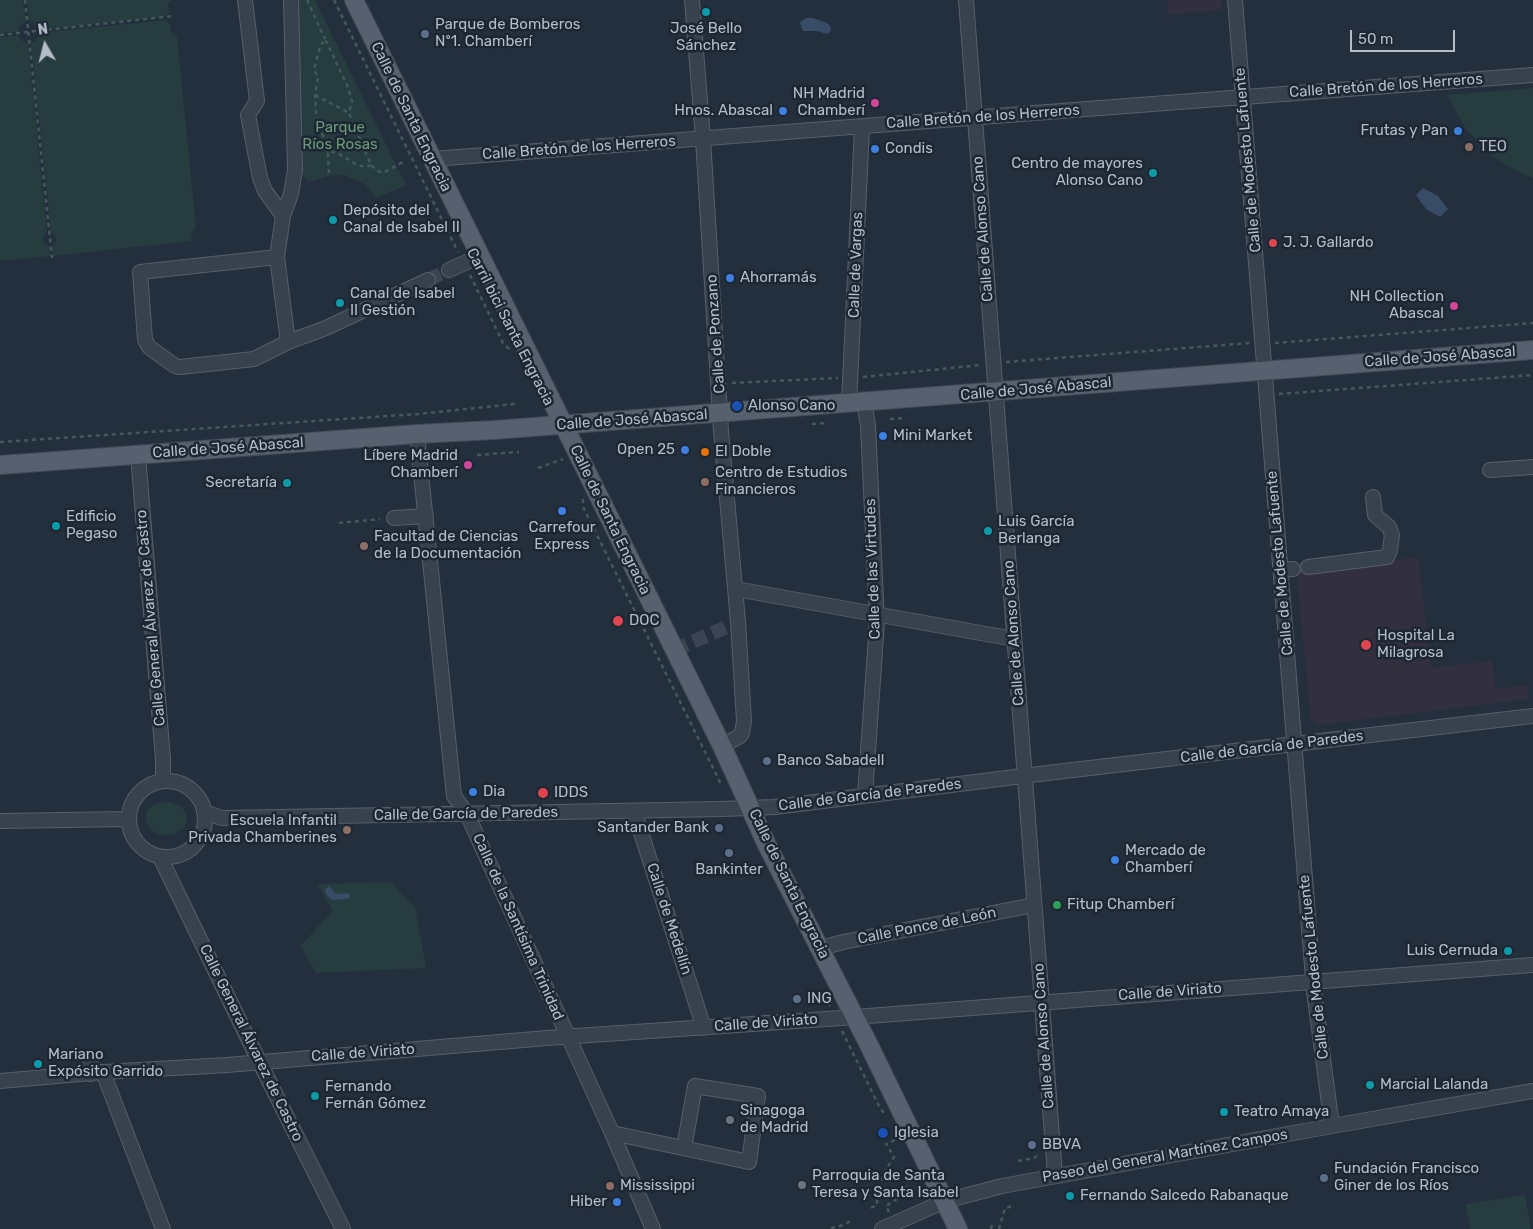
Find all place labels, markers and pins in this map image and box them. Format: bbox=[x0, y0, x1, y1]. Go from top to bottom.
marker: José Bello Sánchez bbox=[700, 6, 712, 18]
place label: Parque de Bomberos Nº1. Chamberí bbox=[435, 16, 580, 51]
place label: José Bello Sánchez bbox=[670, 20, 742, 55]
marker: Parque de Bomberos Nº1. Chamberí bbox=[419, 28, 431, 40]
place label: NH Madrid Chamberí bbox=[793, 85, 865, 120]
marker: NH Madrid Chamberí bbox=[869, 97, 881, 109]
place label: Hnos. Abascal bbox=[674, 102, 773, 120]
marker: Hnos. Abascal bbox=[777, 105, 789, 117]
place label: Frutas y Pan bbox=[1360, 122, 1448, 140]
marker: Frutas y Pan bbox=[1452, 125, 1464, 137]
place label: TEO bbox=[1479, 138, 1507, 156]
place label: Condis bbox=[885, 140, 933, 158]
marker: TEO bbox=[1463, 141, 1475, 153]
marker: Condis bbox=[869, 143, 881, 155]
place label: Centro de mayores Alonso Cano bbox=[1011, 155, 1143, 190]
marker: Centro de mayores Alonso Cano bbox=[1147, 167, 1159, 179]
place label: Depósito del Canal de Isabel II bbox=[343, 202, 460, 237]
marker: Depósito del Canal de Isabel II bbox=[327, 214, 339, 226]
place label: J. J. Gallardo bbox=[1283, 234, 1373, 252]
marker: J. J. Gallardo bbox=[1267, 237, 1279, 249]
place label: Ahorramás bbox=[740, 269, 817, 287]
marker: Ahorramás bbox=[724, 272, 736, 284]
place label: Canal de Isabel II Gestión bbox=[350, 285, 455, 320]
place label: NH Collection Abascal bbox=[1349, 288, 1444, 323]
marker: Canal de Isabel II Gestión bbox=[334, 297, 346, 309]
marker: NH Collection Abascal bbox=[1448, 300, 1460, 312]
place label: Alonso Cano bbox=[748, 397, 835, 415]
marker: Alonso Cano bbox=[730, 399, 744, 413]
place label: Mini Market bbox=[893, 427, 972, 445]
marker: Mini Market bbox=[877, 430, 889, 442]
place label: Open 25 bbox=[617, 441, 675, 459]
place label: El Doble bbox=[715, 443, 771, 461]
marker: Open 25 bbox=[679, 444, 691, 456]
marker: El Doble bbox=[699, 446, 711, 458]
place label: Líbere Madrid Chamberí bbox=[364, 447, 458, 482]
marker: Líbere Madrid Chamberí bbox=[462, 459, 474, 471]
place label: Centro de Estudios Financieros bbox=[715, 464, 848, 499]
place label: Secretaría bbox=[205, 474, 277, 492]
marker: Centro de Estudios Financieros bbox=[699, 476, 711, 488]
marker: Secretaría bbox=[281, 477, 293, 489]
marker: Carrefour Express bbox=[556, 505, 568, 517]
place label: Edificio Pegaso bbox=[66, 508, 117, 543]
place label: Luis García Berlanga bbox=[998, 513, 1074, 548]
place label: Carrefour Express bbox=[529, 519, 595, 554]
marker: Edificio Pegaso bbox=[50, 520, 62, 532]
marker: Luis García Berlanga bbox=[982, 525, 994, 537]
place label: Facultad de Ciencias de la Documentación bbox=[374, 528, 521, 563]
marker: Facultad de Ciencias de la Documentación bbox=[358, 540, 370, 552]
place label: DOC bbox=[629, 612, 659, 630]
marker: DOC bbox=[611, 614, 625, 628]
place label: Hospital La Milagrosa bbox=[1377, 627, 1455, 662]
marker: Hospital La Milagrosa bbox=[1359, 638, 1373, 652]
place label: Banco Sabadell bbox=[777, 752, 884, 770]
marker: Banco Sabadell bbox=[761, 755, 773, 767]
place label: Dia bbox=[483, 783, 505, 801]
place label: IDDS bbox=[554, 784, 588, 802]
marker: Dia bbox=[467, 786, 479, 798]
marker: IDDS bbox=[536, 786, 550, 800]
place label: Escuela Infantil Privada Chamberines bbox=[188, 812, 337, 847]
place label: Santander Bank bbox=[597, 819, 709, 837]
marker: Santander Bank bbox=[713, 822, 725, 834]
marker: Escuela Infantil Privada Chamberines bbox=[341, 824, 353, 836]
place label: Mercado de Chamberí bbox=[1125, 842, 1206, 877]
marker: Bankinter bbox=[723, 847, 735, 859]
marker: Mercado de Chamberí bbox=[1109, 854, 1121, 866]
place label: Bankinter bbox=[695, 861, 763, 879]
place label: Fitup Chamberí bbox=[1067, 896, 1174, 914]
marker: Fitup Chamberí bbox=[1051, 899, 1063, 911]
place label: Luis Cernuda bbox=[1406, 942, 1498, 960]
marker: Luis Cernuda bbox=[1502, 945, 1514, 957]
place label: ING bbox=[807, 990, 832, 1008]
marker: ING bbox=[791, 993, 803, 1005]
place label: Mariano Expósito Garrido bbox=[48, 1046, 163, 1081]
marker: Mariano Expósito Garrido bbox=[32, 1058, 44, 1070]
place label: Marcial Lalanda bbox=[1380, 1076, 1488, 1094]
place label: Fernando Fernán Gómez bbox=[325, 1078, 426, 1113]
marker: Marcial Lalanda bbox=[1364, 1079, 1376, 1091]
marker: Fernando Fernán Gómez bbox=[309, 1090, 321, 1102]
place label: Sinagoga de Madrid bbox=[740, 1102, 808, 1137]
place label: Teatro Amaya bbox=[1234, 1103, 1329, 1121]
marker: Teatro Amaya bbox=[1218, 1106, 1230, 1118]
marker: Sinagoga de Madrid bbox=[724, 1114, 736, 1126]
place label: Iglesia bbox=[894, 1124, 939, 1142]
marker: Iglesia bbox=[876, 1126, 890, 1140]
place label: BBVA bbox=[1042, 1136, 1081, 1154]
marker: BBVA bbox=[1026, 1139, 1038, 1151]
place label: Fundación Francisco Giner de los Ríos bbox=[1334, 1160, 1479, 1195]
place label: Parroquia de Santa Teresa y Santa Isabel bbox=[812, 1167, 959, 1202]
marker: Fundación Francisco Giner de los Ríos bbox=[1318, 1172, 1330, 1184]
place label: Mississippi bbox=[620, 1177, 695, 1195]
marker: Parroquia de Santa Teresa y Santa Isabel bbox=[796, 1179, 808, 1191]
marker: Mississippi bbox=[604, 1180, 616, 1192]
place label: Fernando Salcedo Rabanaque bbox=[1080, 1187, 1289, 1205]
marker: Fernando Salcedo Rabanaque bbox=[1064, 1190, 1076, 1202]
place label: Hiber bbox=[570, 1193, 607, 1211]
marker: Hiber bbox=[611, 1196, 623, 1208]

